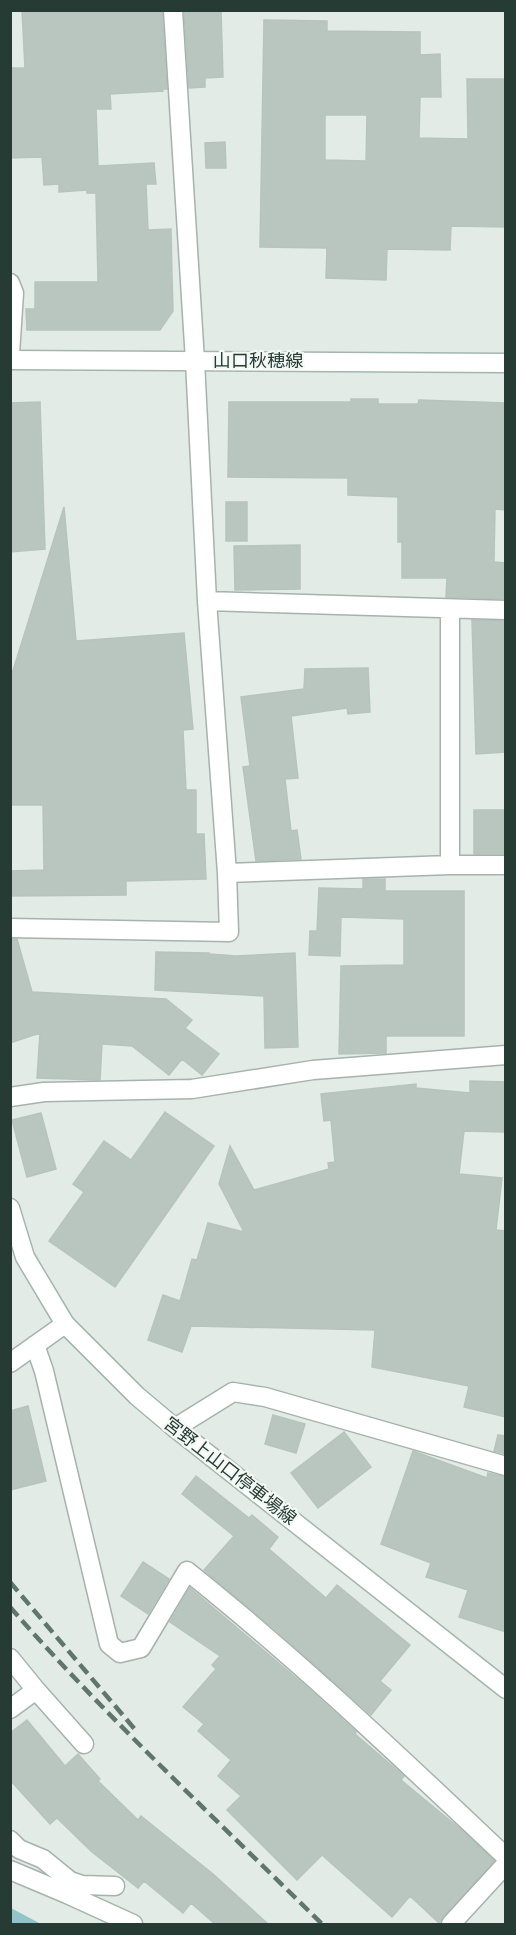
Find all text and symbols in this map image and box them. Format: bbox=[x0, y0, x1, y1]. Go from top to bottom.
street label: 山口秋穂線 bbox=[213, 350, 303, 372]
street label: 宮野上山口停車場線 bbox=[159, 1412, 301, 1530]

